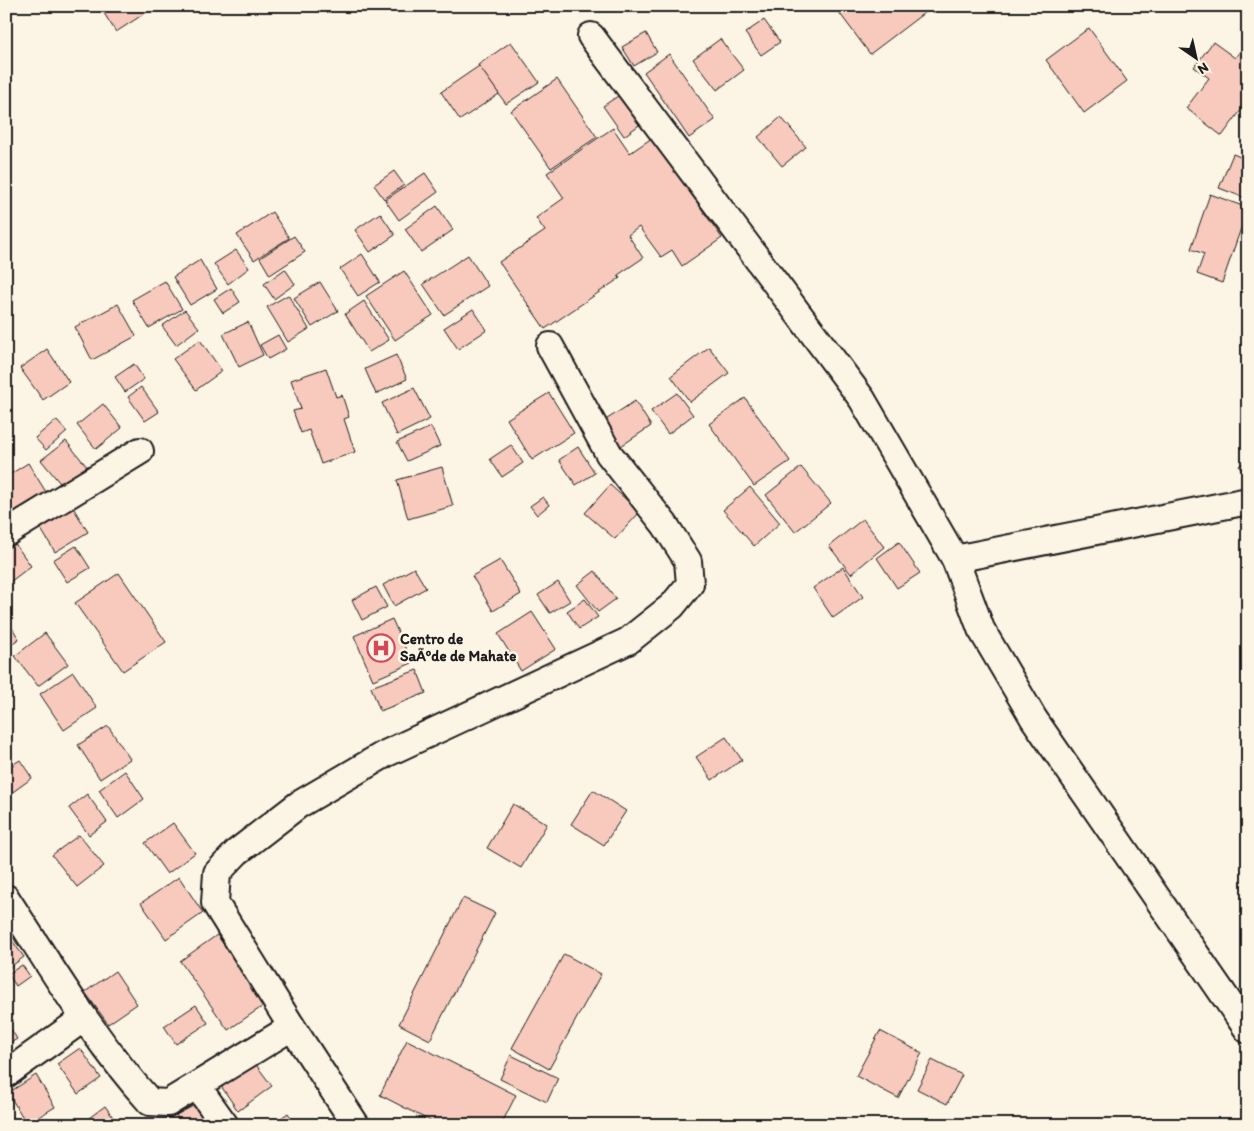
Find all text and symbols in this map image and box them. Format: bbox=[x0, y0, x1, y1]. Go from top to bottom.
north arrow bbox=[1172, 32, 1222, 82]
text: N bbox=[1194, 59, 1212, 78]
place label: Centro de SaÃºde de Mahate bbox=[400, 630, 517, 665]
hospital icon: Centro de SaÃºde de Mahate bbox=[366, 633, 396, 663]

